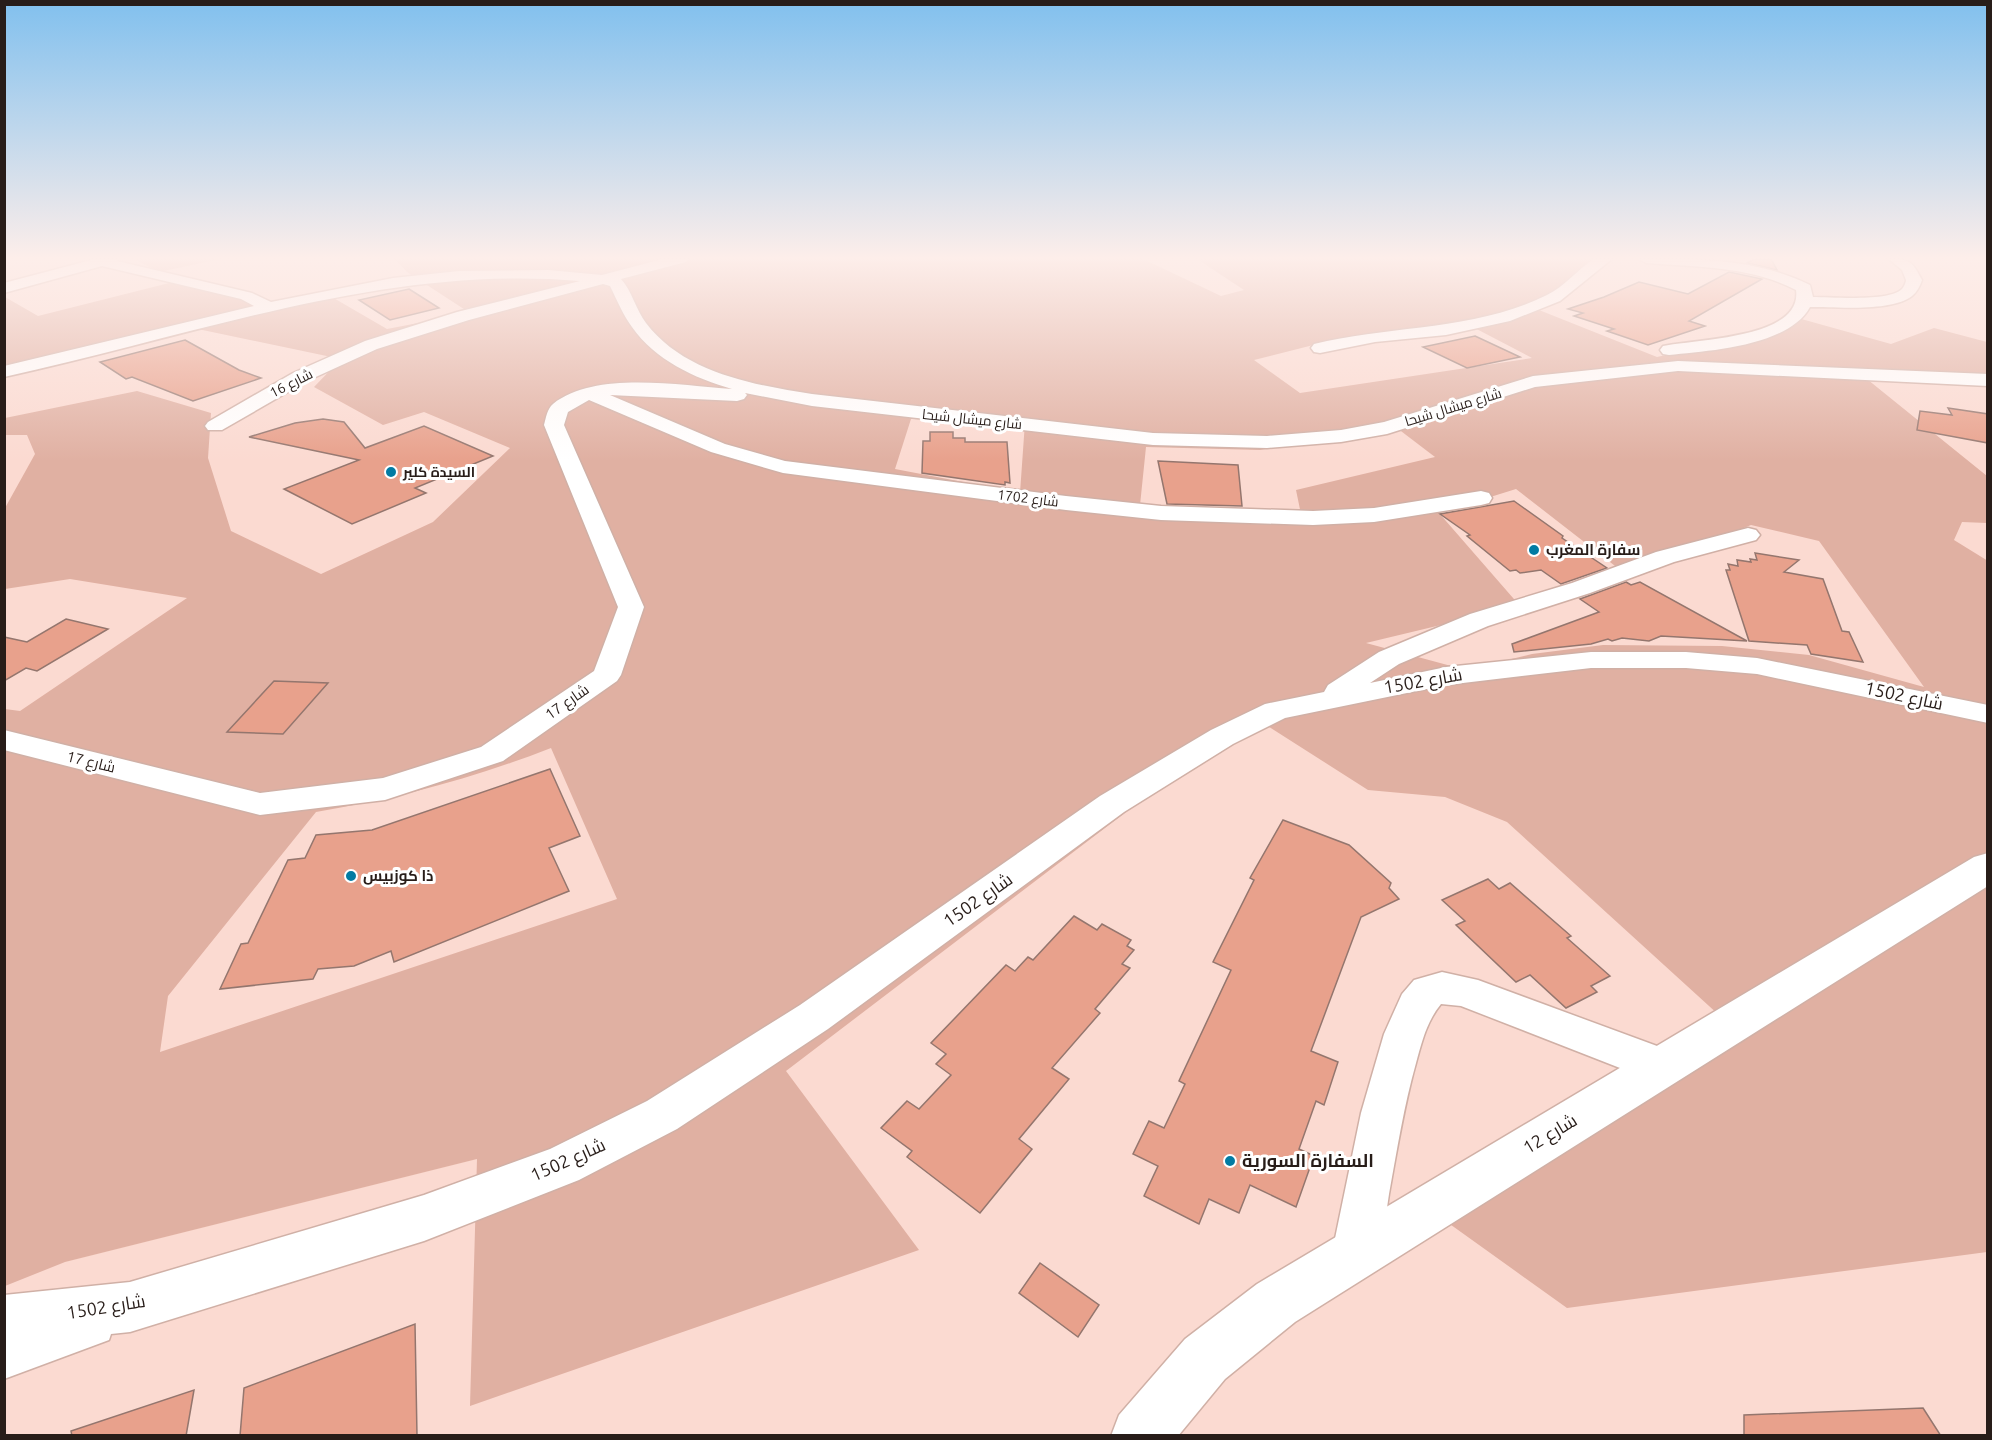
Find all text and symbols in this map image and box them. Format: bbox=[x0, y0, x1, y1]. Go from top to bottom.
street label: شارع 16 bbox=[267, 365, 316, 401]
street label: شارع ميشال شيحا bbox=[1403, 385, 1504, 430]
street label: شارع ميشال شيحا bbox=[921, 406, 1023, 433]
place label: السيدة كلير bbox=[402, 464, 475, 481]
marker: السيدة كلير bbox=[384, 465, 398, 479]
street label: شارع 1702 bbox=[996, 486, 1060, 511]
place label: سفارة المغرب bbox=[1546, 541, 1640, 559]
marker: سفارة المغرب bbox=[1527, 543, 1541, 557]
street label: شارع 1502 bbox=[1382, 663, 1464, 700]
street label: شارع 1502 bbox=[1863, 677, 1945, 716]
street label: شارع 17 bbox=[542, 680, 594, 725]
street label: شارع 17 bbox=[64, 747, 117, 779]
place label: ذا كوزبيس bbox=[363, 867, 434, 885]
street label: شارع 1502 bbox=[939, 868, 1017, 933]
marker: ذا كوزبيس bbox=[344, 869, 358, 883]
street label: شارع 12 bbox=[1519, 1109, 1582, 1160]
street label: شارع 1502 bbox=[527, 1134, 609, 1187]
place label: السفارة السورية bbox=[1242, 1150, 1374, 1172]
marker: السفارة السورية bbox=[1223, 1154, 1237, 1168]
street label: شارع 1502 bbox=[65, 1290, 147, 1325]

